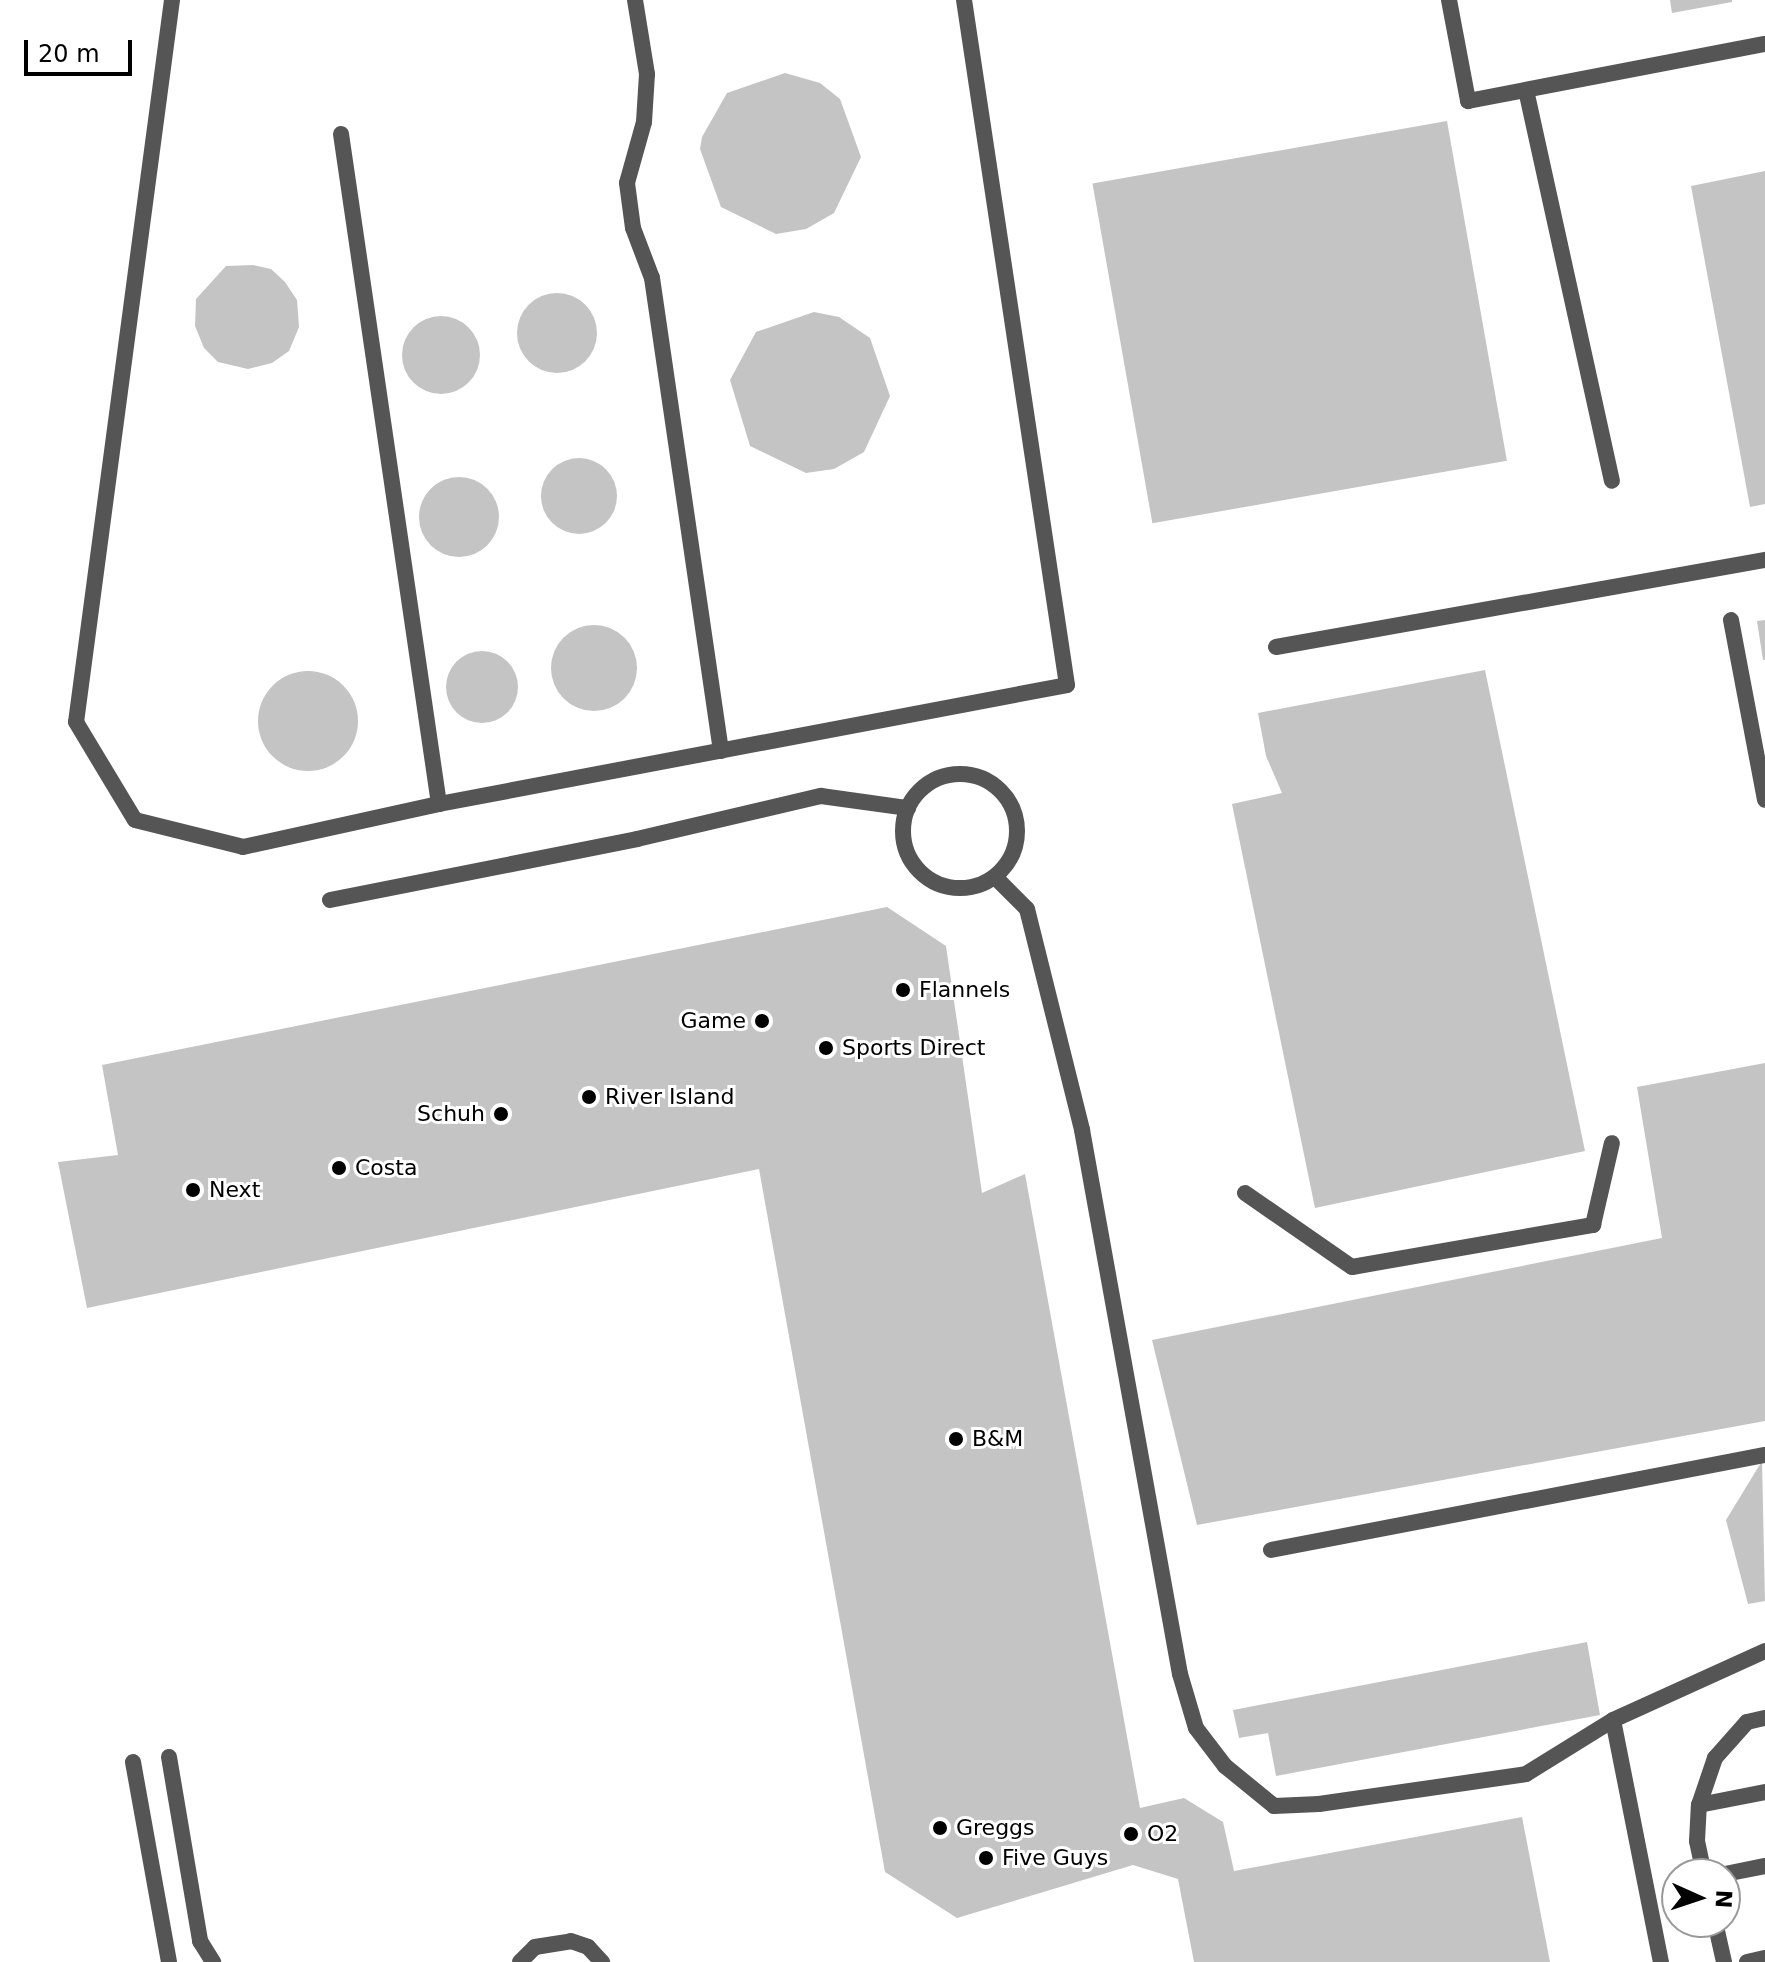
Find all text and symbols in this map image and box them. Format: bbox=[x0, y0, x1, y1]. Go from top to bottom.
scale bar bbox=[28, 24, 136, 74]
text: 20 m bbox=[38, 40, 100, 68]
place label: Flannels bbox=[919, 977, 1010, 1003]
marker: Flannels bbox=[894, 981, 912, 999]
place label: Game bbox=[681, 1008, 746, 1034]
marker: Game bbox=[753, 1012, 771, 1030]
place label: Sports Direct bbox=[842, 1035, 985, 1061]
marker: Sports Direct bbox=[817, 1039, 835, 1057]
place label: River Island bbox=[605, 1084, 734, 1110]
marker: River Island bbox=[580, 1088, 598, 1106]
place label: Schuh bbox=[417, 1101, 485, 1127]
marker: Schuh bbox=[492, 1105, 510, 1123]
place label: Costa bbox=[355, 1155, 417, 1181]
marker: Costa bbox=[330, 1159, 348, 1177]
place label: Next bbox=[209, 1177, 260, 1203]
marker: Next bbox=[184, 1181, 202, 1199]
place label: B&M bbox=[972, 1426, 1023, 1452]
marker: B&M bbox=[947, 1430, 965, 1448]
place label: Greggs bbox=[956, 1815, 1035, 1841]
marker: Greggs bbox=[931, 1819, 949, 1837]
place label: O2 bbox=[1147, 1821, 1178, 1847]
marker: O2 bbox=[1122, 1825, 1140, 1843]
place label: Five Guys bbox=[1002, 1845, 1108, 1871]
marker: Five Guys bbox=[977, 1849, 995, 1867]
north arrow bbox=[1661, 1858, 1741, 1938]
text: N bbox=[1711, 1889, 1736, 1909]

